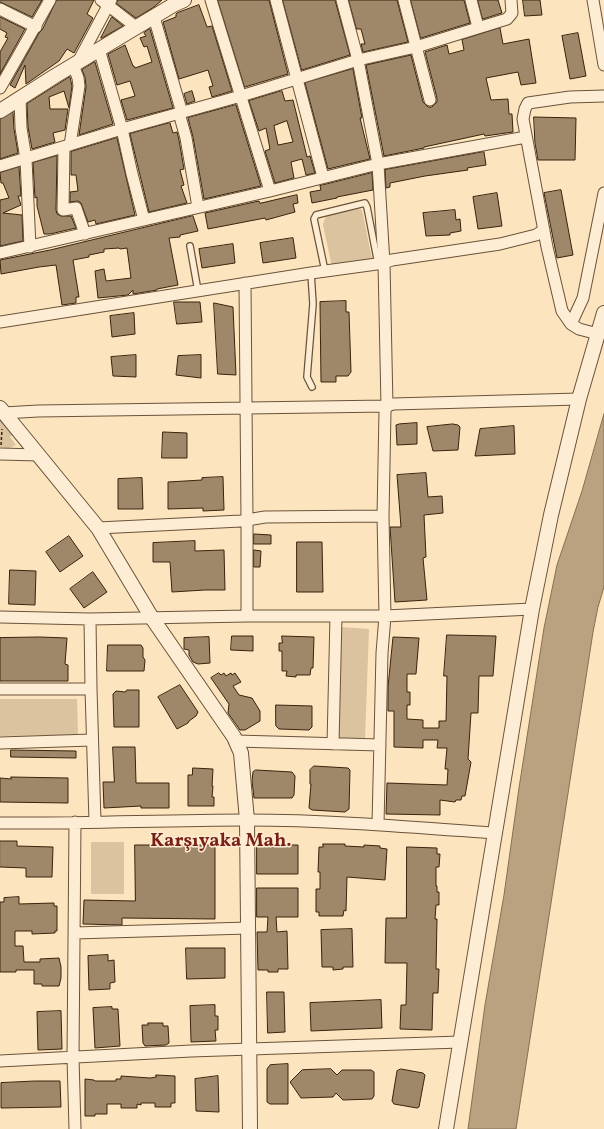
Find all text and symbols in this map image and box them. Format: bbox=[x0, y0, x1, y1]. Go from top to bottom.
district label: Karşıyaka Mah. bbox=[150, 832, 292, 854]

